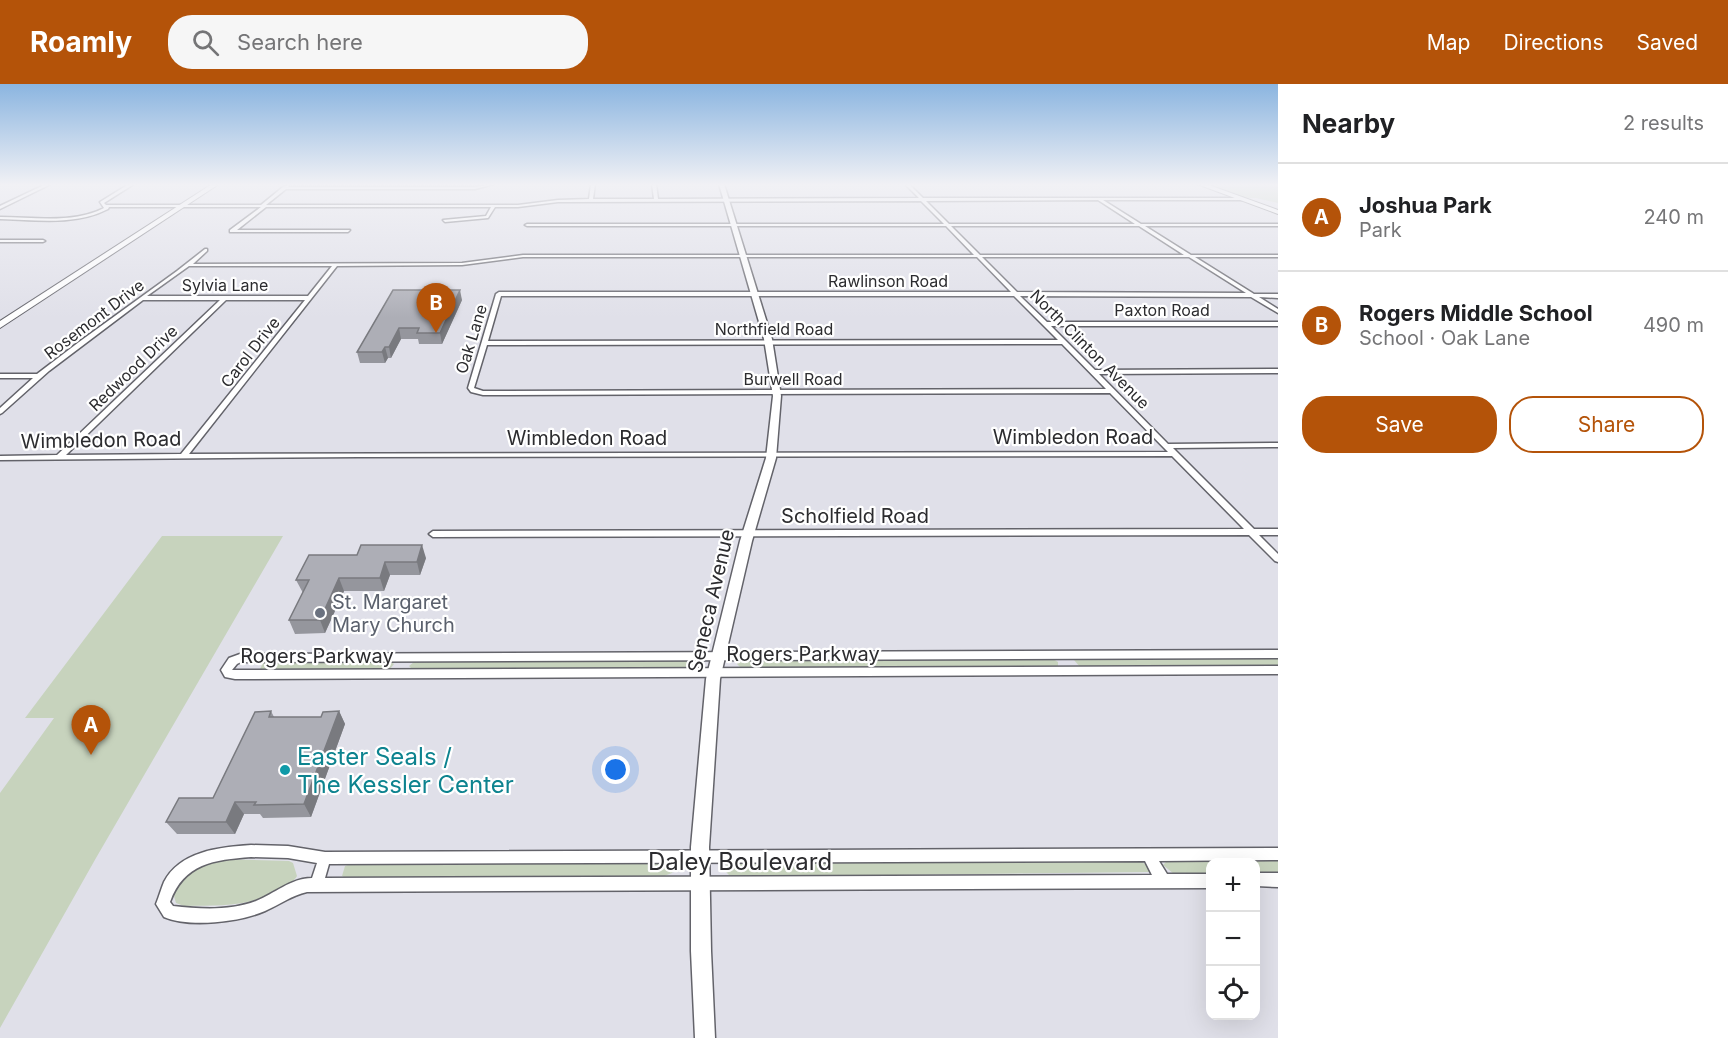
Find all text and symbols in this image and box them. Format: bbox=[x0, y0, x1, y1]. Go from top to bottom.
search box bbox=[168, 15, 588, 69]
text: Roamly bbox=[30, 25, 132, 59]
icon: search bbox=[189, 26, 222, 59]
text: Search here bbox=[237, 29, 363, 55]
text: Map bbox=[1427, 30, 1470, 55]
text: Directions bbox=[1503, 30, 1604, 55]
text: Saved bbox=[1637, 30, 1698, 55]
text: Nearby bbox=[1302, 108, 1395, 139]
text: 2 results bbox=[1623, 111, 1704, 135]
text: Joshua Park bbox=[1359, 192, 1492, 218]
text: A bbox=[1314, 205, 1329, 229]
text: 240 m bbox=[1643, 205, 1704, 229]
text: Park bbox=[1359, 218, 1402, 242]
street label: Rawlinson Road bbox=[828, 271, 948, 291]
street label: Rosemont Drive bbox=[40, 275, 148, 363]
street label: Sylvia Lane bbox=[182, 275, 268, 295]
pin: B bbox=[416, 284, 456, 333]
street label: North Clinton Avenue bbox=[1026, 285, 1154, 413]
street label: Paxton Road bbox=[1114, 300, 1210, 320]
text: Rogers Middle School bbox=[1359, 300, 1593, 326]
street label: Oak Lane bbox=[451, 302, 491, 376]
street label: Carol Drive bbox=[216, 313, 284, 391]
text: B bbox=[1315, 313, 1328, 337]
text: 490 m bbox=[1643, 313, 1704, 337]
street label: Northfield Road bbox=[715, 319, 833, 339]
street label: Redwood Drive bbox=[85, 321, 181, 415]
text: School · Oak Lane bbox=[1359, 326, 1530, 350]
street label: Burwell Road bbox=[743, 369, 843, 389]
button: Save bbox=[1302, 396, 1497, 453]
button: Share bbox=[1509, 396, 1704, 453]
street label: Wimbledon Road bbox=[993, 425, 1153, 449]
street label: Wimbledon Road bbox=[507, 426, 667, 450]
street label: Wimbledon Road bbox=[20, 427, 182, 453]
street label: Scholfield Road bbox=[781, 504, 929, 528]
street label: Seneca Avenue bbox=[683, 527, 739, 675]
place label: St. Margaret Mary Church bbox=[332, 590, 455, 637]
marker: St. Margaret Mary Church bbox=[313, 606, 327, 620]
street label: Rogers Parkway bbox=[726, 642, 880, 666]
street label: Rogers Parkway bbox=[240, 644, 394, 668]
pin: A bbox=[72, 706, 110, 755]
place label: Easter Seals / The Kessler Center bbox=[297, 742, 514, 799]
your location bbox=[601, 755, 630, 784]
marker: Easter Seals / The Kessler Center bbox=[278, 763, 292, 777]
street label: Daley Boulevard bbox=[648, 847, 832, 876]
map controls bbox=[1206, 858, 1260, 1020]
button: + bbox=[1206, 858, 1260, 912]
button: − bbox=[1206, 912, 1260, 966]
button: locate bbox=[1206, 966, 1260, 1020]

